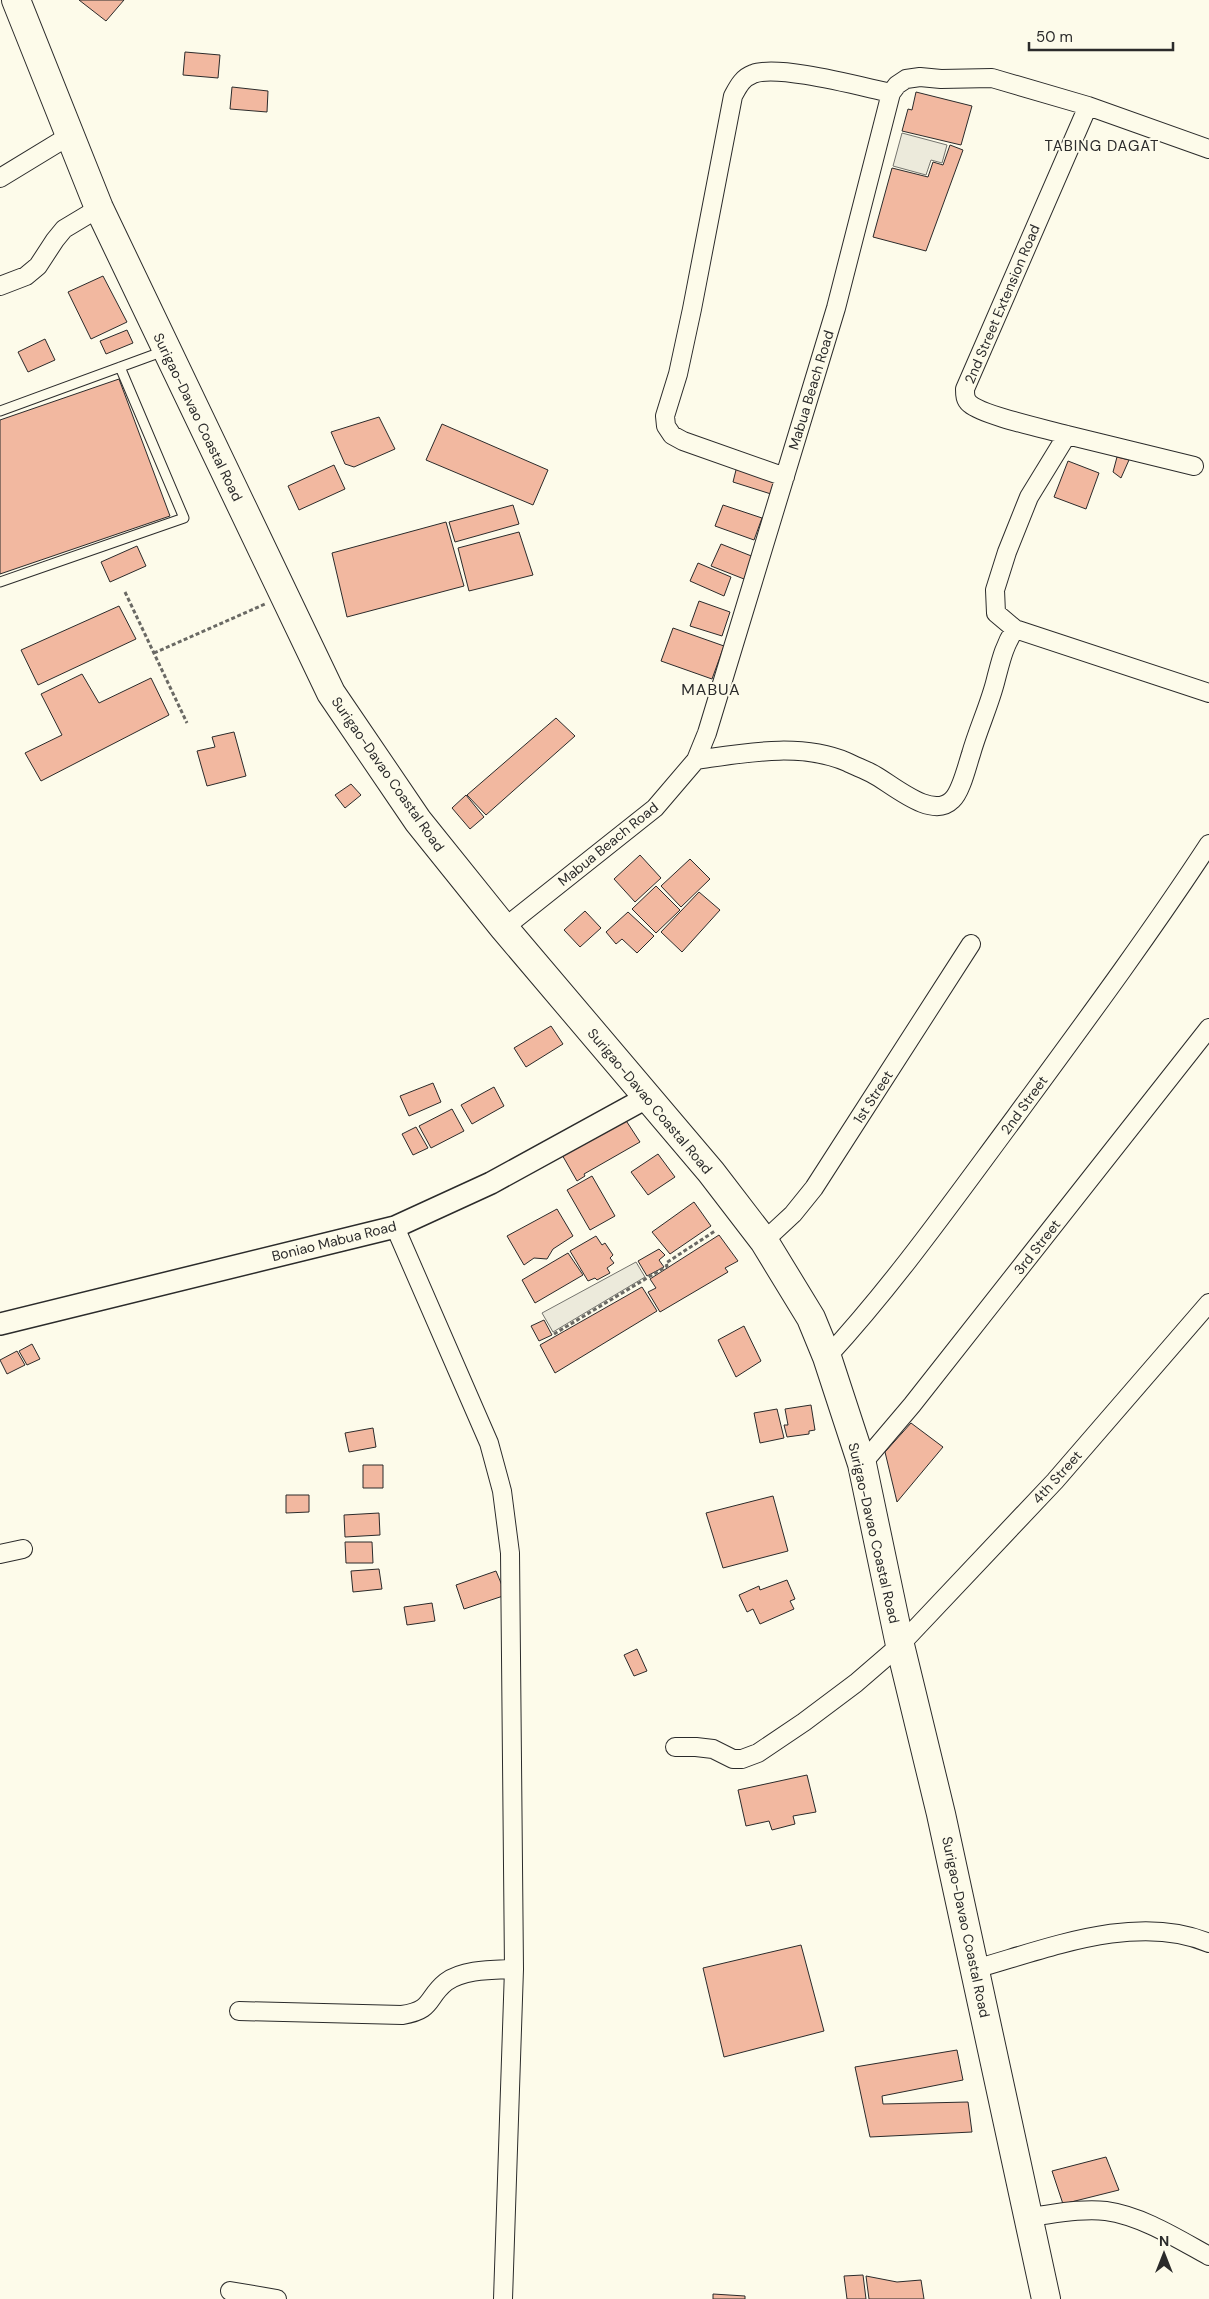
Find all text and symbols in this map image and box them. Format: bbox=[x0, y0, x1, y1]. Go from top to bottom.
scale bar bbox=[1029, 20, 1173, 52]
text: 50 m bbox=[1036, 27, 1073, 47]
district label: TABING DAGAT bbox=[1045, 136, 1159, 156]
street label: 2nd Street Extension Road bbox=[960, 222, 1044, 386]
street label: Mabua Beach Road bbox=[784, 328, 838, 452]
street label: Surigao-Davao Coastal Road bbox=[149, 330, 247, 504]
district label: MABUA bbox=[681, 679, 741, 700]
street label: Surigao-Davao Coastal Road bbox=[328, 693, 448, 855]
street label: Mabua Beach Road bbox=[554, 798, 662, 890]
street label: Surigao-Davao Coastal Road bbox=[584, 1024, 716, 1178]
street label: 1st Street bbox=[849, 1067, 897, 1127]
street label: 2nd Street bbox=[997, 1072, 1051, 1138]
street label: 3rd Street bbox=[1010, 1216, 1064, 1278]
street label: Boniao Mabua Road bbox=[270, 1217, 398, 1265]
street label: Surigao-Davao Coastal Road bbox=[844, 1441, 904, 1625]
street label: 4th Street bbox=[1028, 1447, 1086, 1507]
street label: Surigao-Davao Coastal Road bbox=[938, 1835, 994, 2019]
north arrow bbox=[1139, 2229, 1189, 2279]
text: N bbox=[1159, 2232, 1169, 2250]

